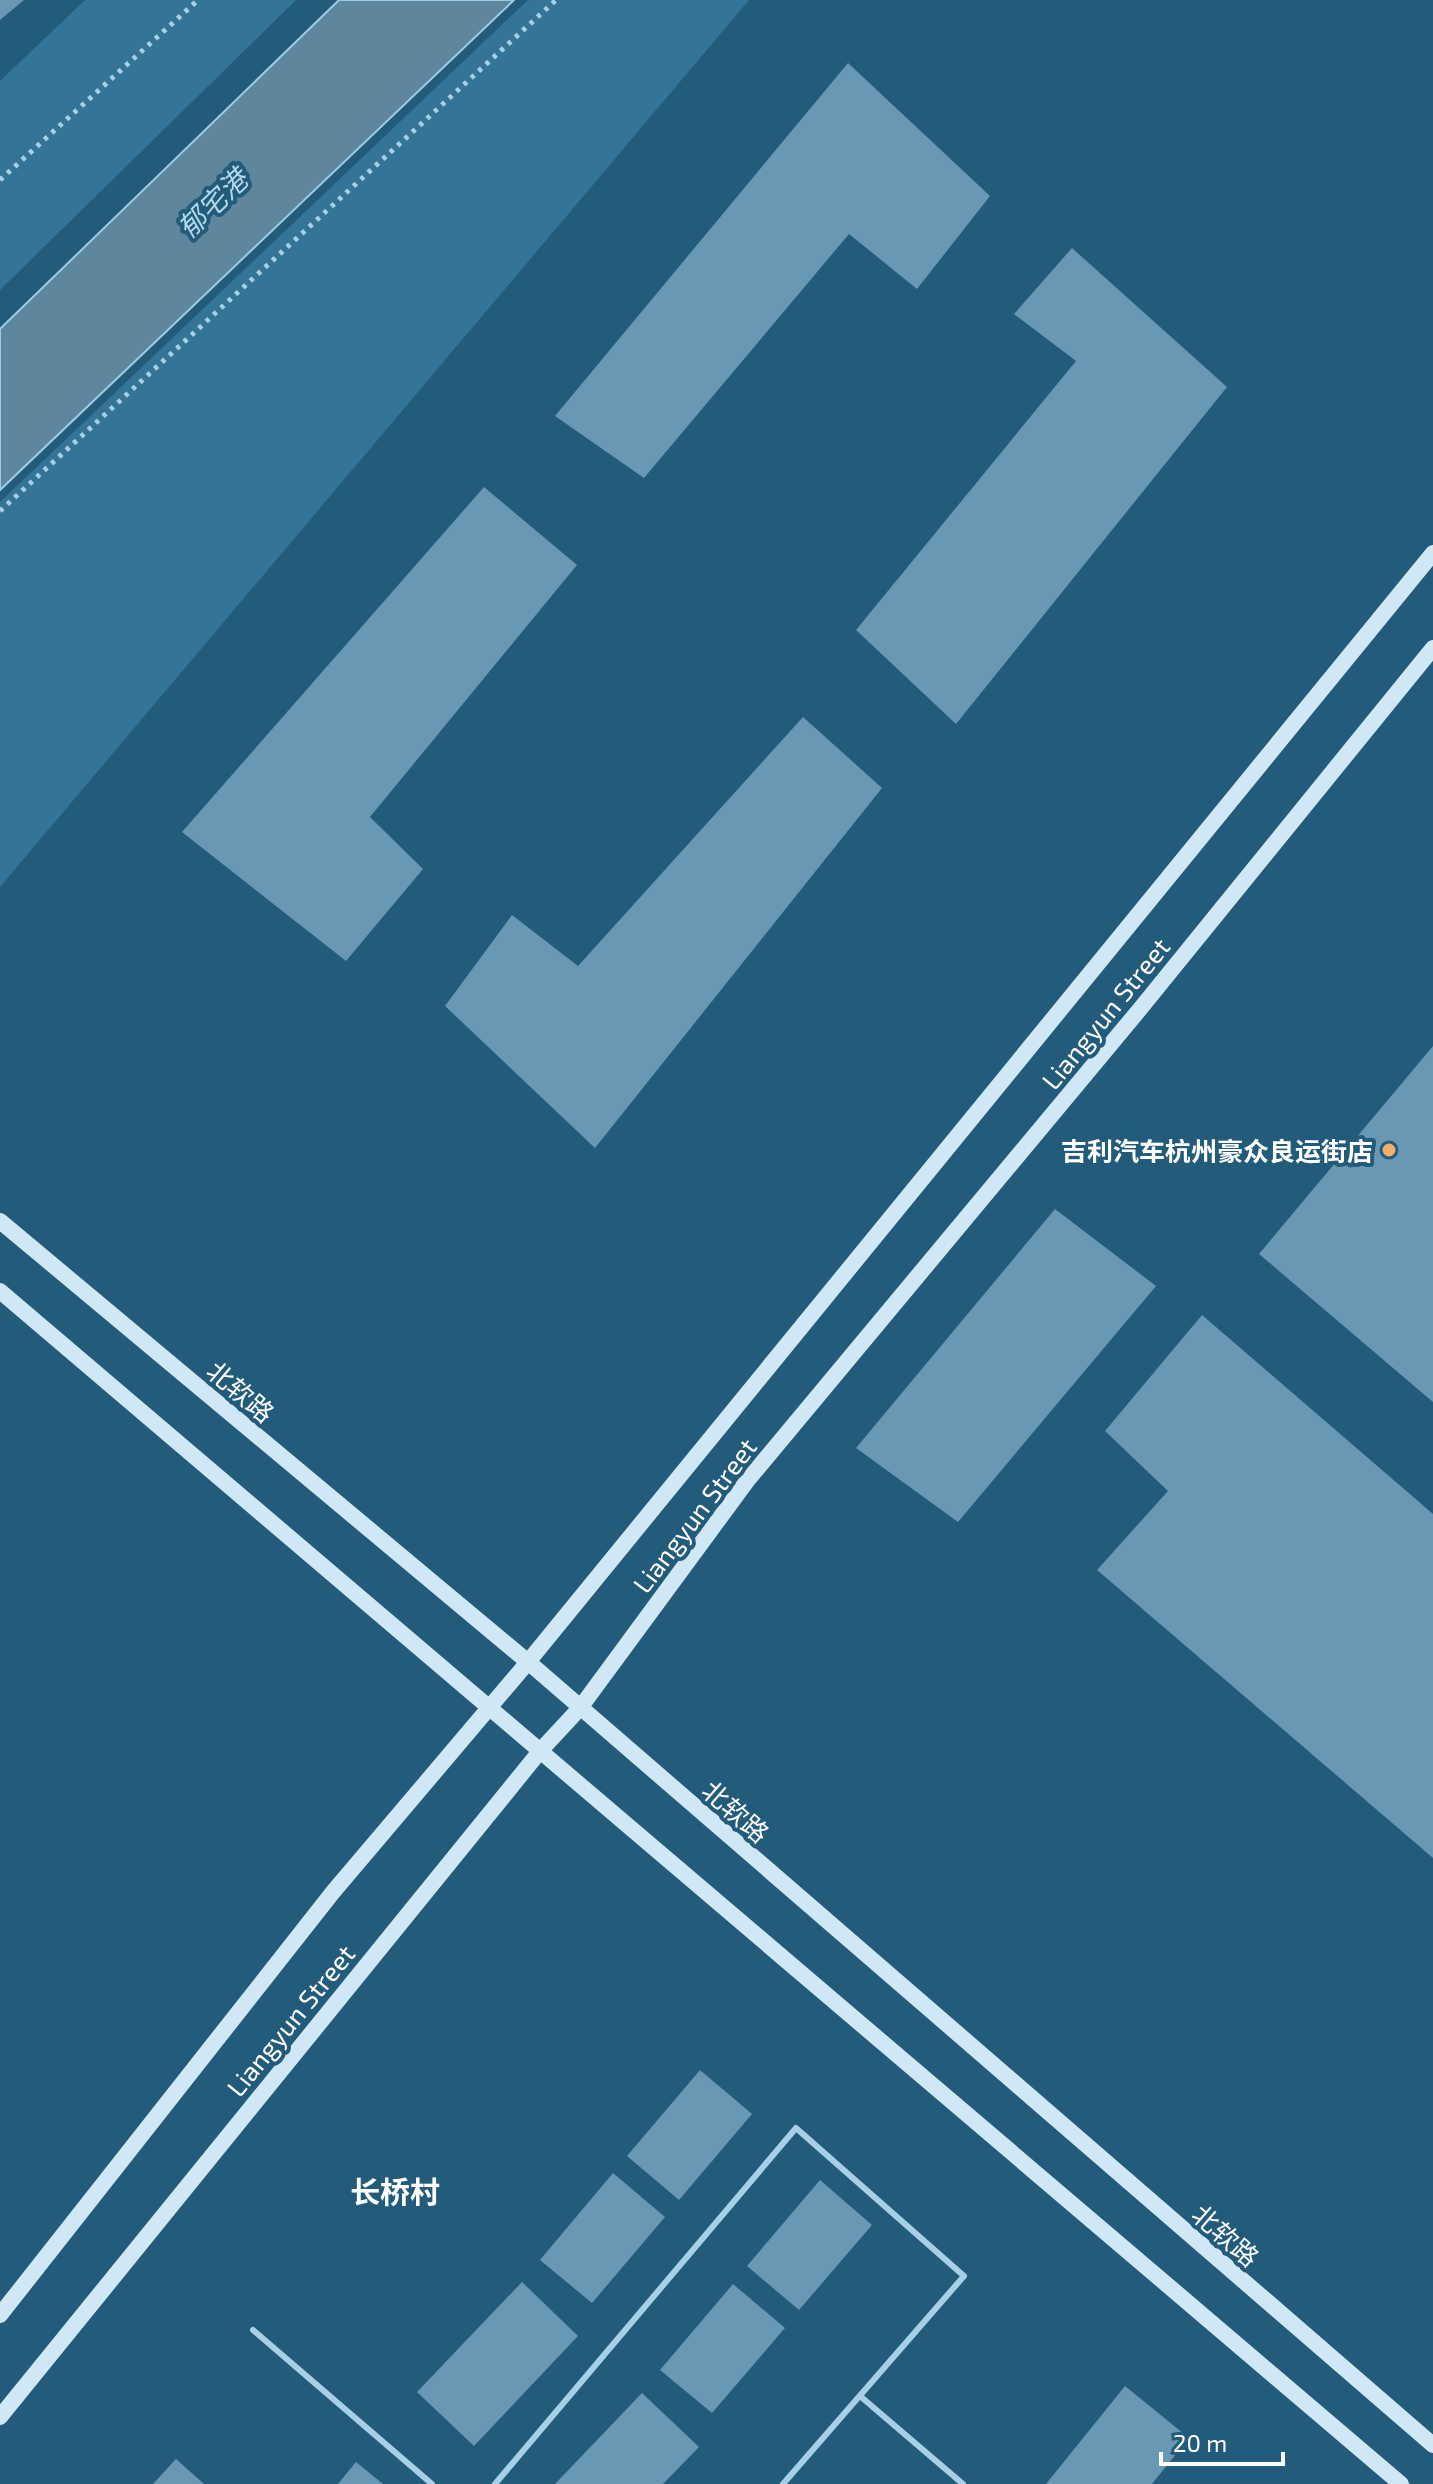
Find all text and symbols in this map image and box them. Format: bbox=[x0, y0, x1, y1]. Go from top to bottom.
water label: 郁宅港 bbox=[170, 159, 257, 244]
street label: Liangyun Street bbox=[1035, 931, 1175, 1095]
place label: 吉利汽车杭州豪众良运街店 bbox=[1061, 1135, 1373, 1166]
marker: 吉利汽车杭州豪众良运街店 bbox=[1380, 1141, 1398, 1159]
street label: 北软路 bbox=[201, 1354, 281, 1428]
street label: Liangyun Street bbox=[626, 1432, 762, 1598]
street label: 北软路 bbox=[696, 1774, 776, 1848]
street label: Liangyun Street bbox=[220, 1938, 360, 2102]
district label: 长桥村 bbox=[350, 2173, 440, 2209]
street label: 北软路 bbox=[1186, 2198, 1266, 2272]
scale bar bbox=[1161, 2416, 1283, 2466]
text: 20 m bbox=[1173, 2428, 1227, 2457]

